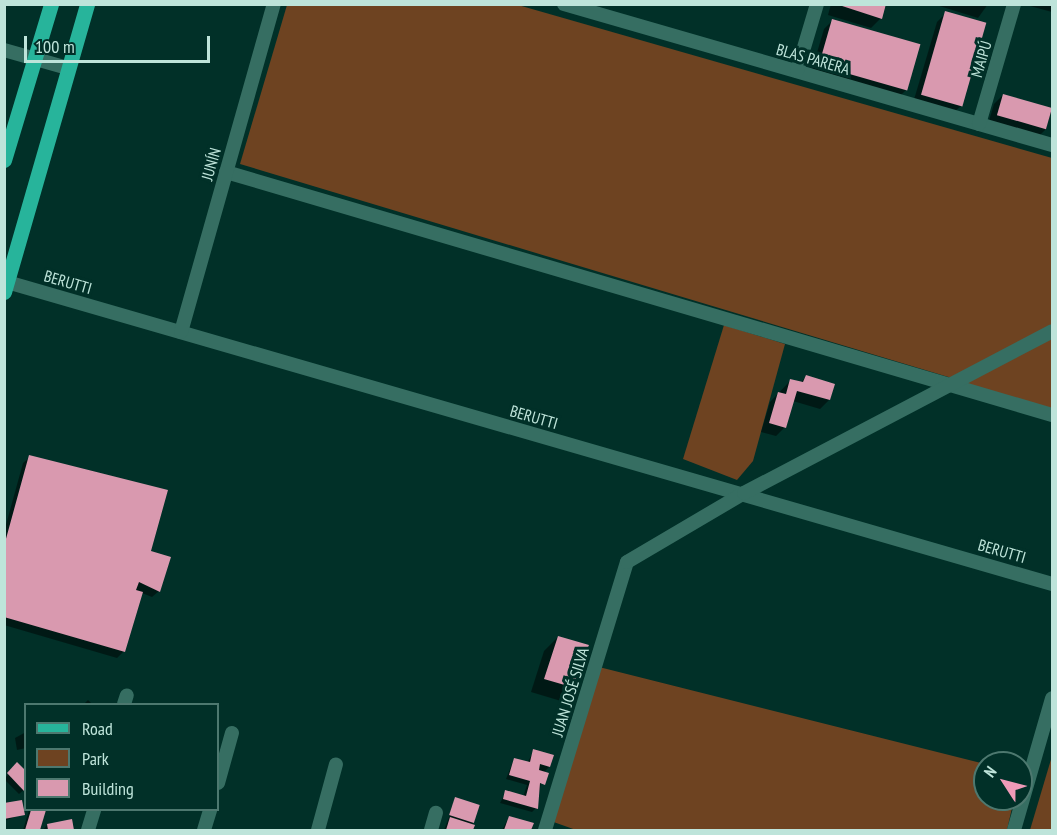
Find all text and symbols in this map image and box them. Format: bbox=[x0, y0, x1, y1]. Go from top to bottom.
scale bar bbox=[27, 24, 213, 62]
text: 100 m bbox=[35, 35, 75, 58]
street label: BLAS PARERA bbox=[774, 39, 852, 79]
street label: MAIPÚ bbox=[967, 39, 995, 79]
street label: JUNÍN bbox=[197, 145, 225, 183]
street label: BERUTTI bbox=[42, 266, 94, 298]
street label: BERUTTI bbox=[508, 401, 560, 433]
street label: BERUTTI bbox=[976, 535, 1028, 567]
street label: JUAN JOSÉ SILVA bbox=[547, 645, 593, 739]
legend bbox=[24, 703, 219, 811]
text: Road bbox=[82, 717, 113, 740]
text: Park bbox=[82, 747, 109, 770]
north arrow bbox=[973, 751, 1033, 811]
text: N bbox=[979, 762, 1001, 781]
text: Building bbox=[82, 777, 134, 800]

